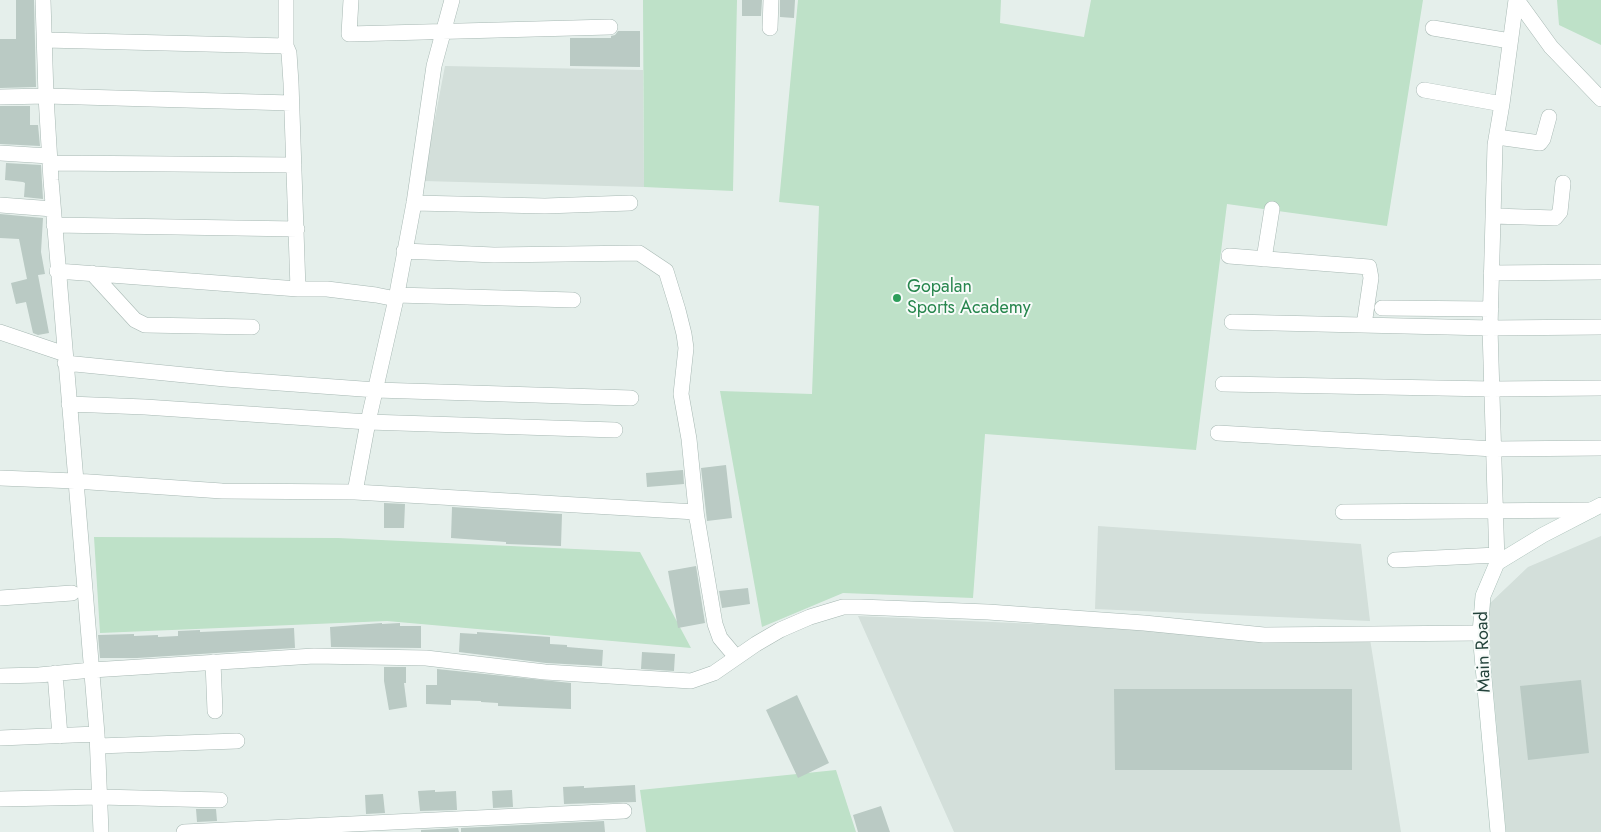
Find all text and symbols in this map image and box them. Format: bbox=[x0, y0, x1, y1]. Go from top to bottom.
place label: Gopalan Sports Academy bbox=[907, 277, 1031, 320]
marker: Gopalan Sports Academy bbox=[891, 292, 903, 304]
street label: Main Road bbox=[1472, 611, 1496, 693]

